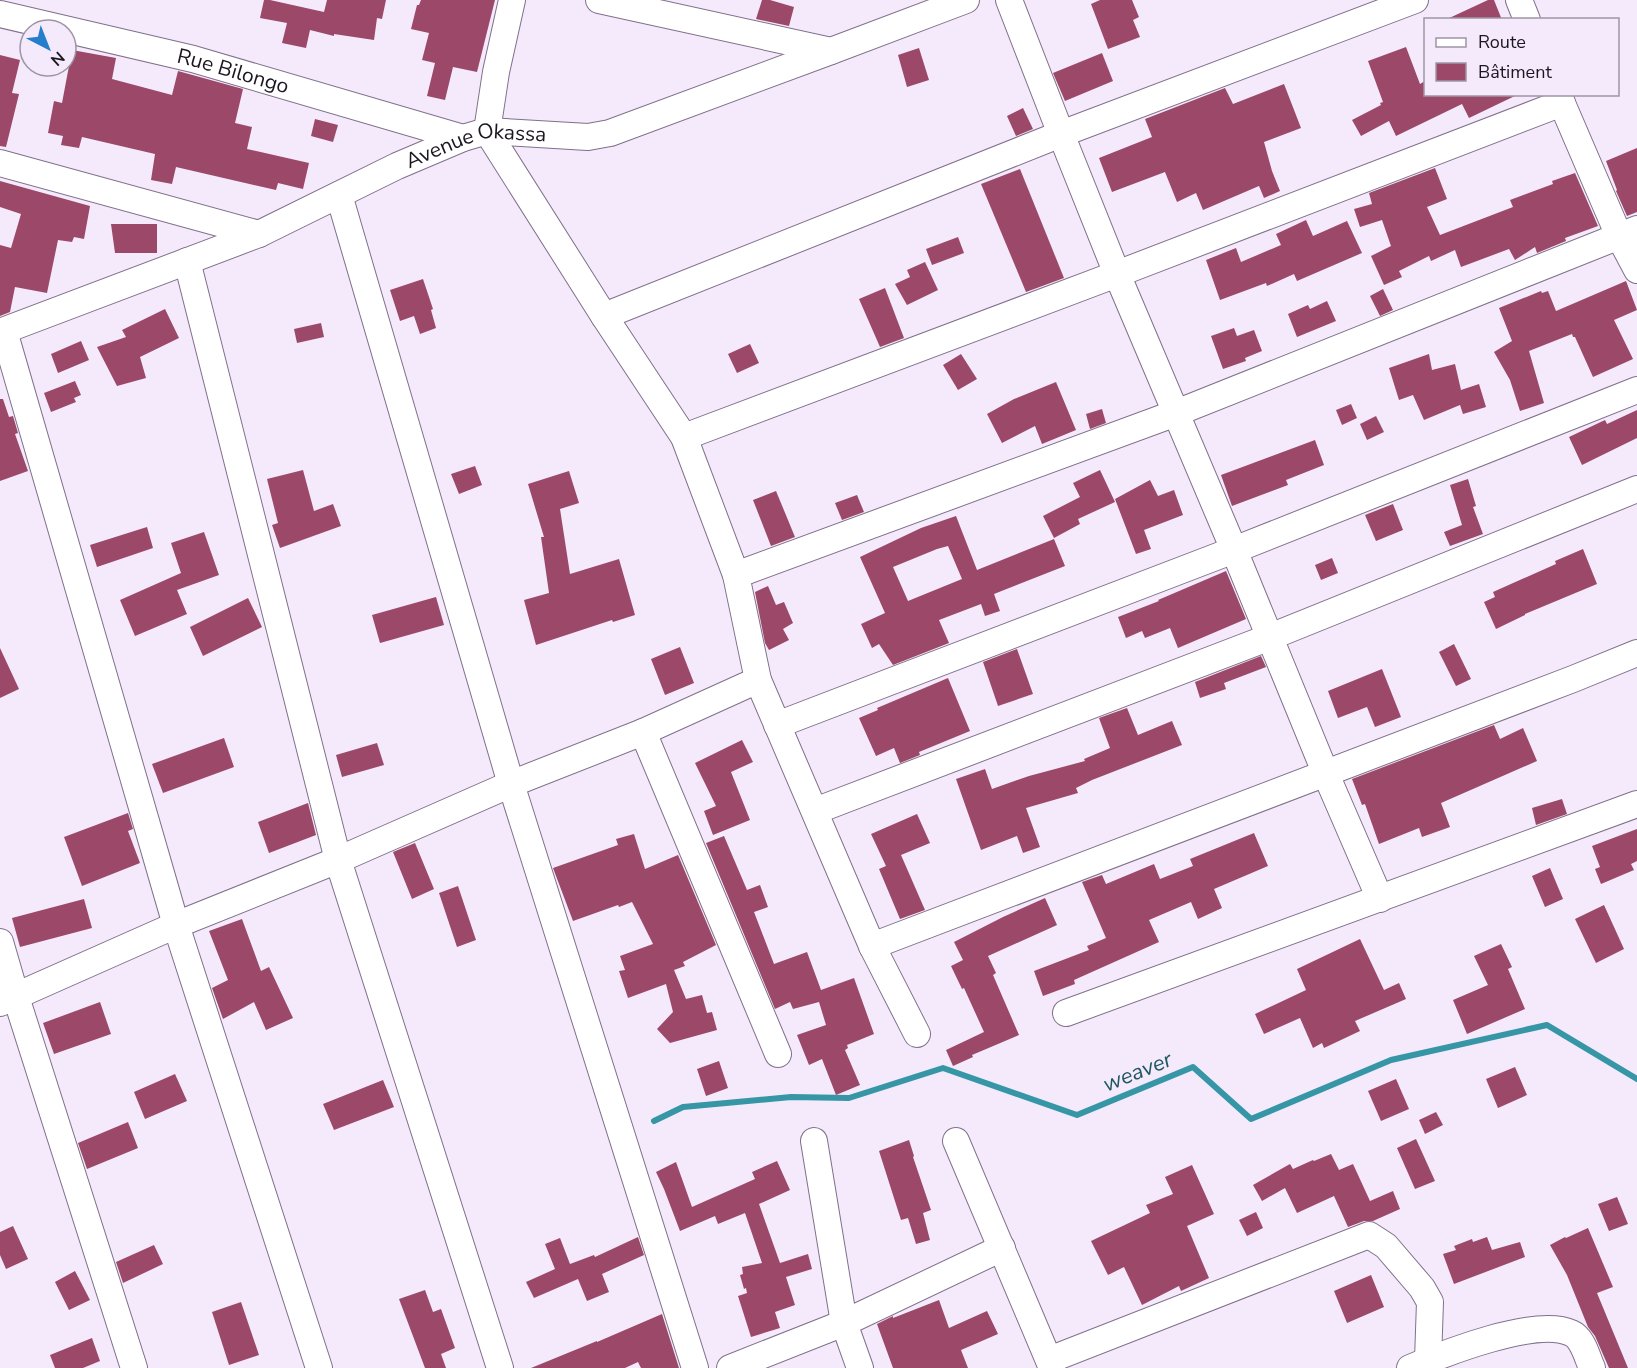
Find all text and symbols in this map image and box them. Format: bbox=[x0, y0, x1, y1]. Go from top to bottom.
north arrow bbox=[18, 18, 78, 78]
legend bbox=[1424, 18, 1619, 96]
text: Route bbox=[1478, 30, 1526, 54]
street label: Rue Bilongo bbox=[174, 42, 292, 100]
text: N bbox=[46, 46, 69, 71]
text: Bâtiment bbox=[1478, 60, 1552, 84]
street label: Avenue Okassa bbox=[401, 116, 547, 175]
water label: weaver bbox=[1098, 1044, 1178, 1099]

